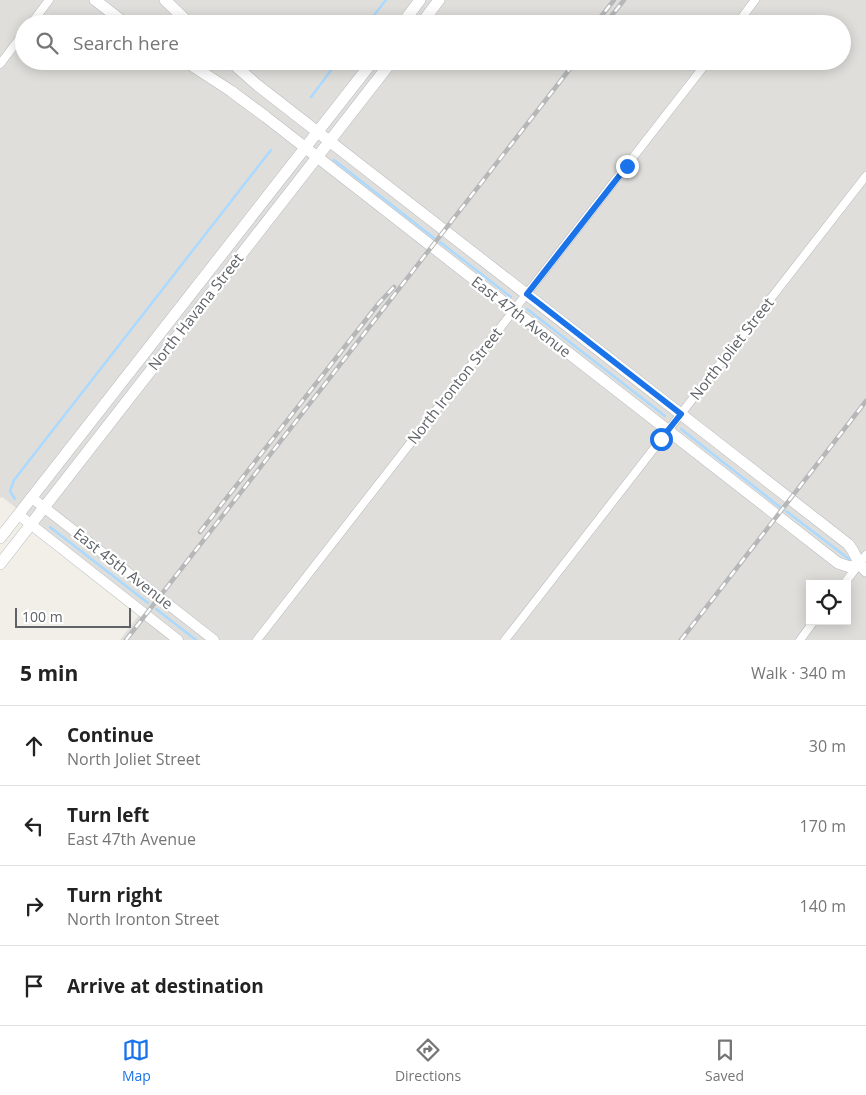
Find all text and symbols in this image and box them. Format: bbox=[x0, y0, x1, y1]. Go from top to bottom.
search box bbox=[15, 15, 851, 70]
icon: search bbox=[33, 29, 61, 57]
text: Search here bbox=[73, 30, 179, 56]
route end bbox=[616, 155, 639, 178]
street label: North Havana Street bbox=[143, 249, 247, 374]
street label: East 47th Avenue bbox=[468, 271, 575, 361]
street label: North Joliet Street bbox=[685, 293, 778, 404]
street label: North Ironton Street bbox=[402, 323, 506, 448]
route start bbox=[650, 428, 673, 451]
street label: East 45th Avenue bbox=[70, 523, 177, 613]
map controls bbox=[806, 580, 851, 625]
button: locate bbox=[806, 580, 851, 625]
scale bar bbox=[15, 605, 131, 628]
text: 100 m bbox=[22, 607, 63, 626]
text: 5 min bbox=[20, 659, 78, 687]
text: Walk · 340 m bbox=[751, 662, 846, 684]
text: Continue bbox=[67, 722, 154, 748]
icon: ahead bbox=[20, 732, 48, 760]
text: 30 m bbox=[809, 735, 846, 757]
text: North Joliet Street bbox=[67, 748, 200, 770]
text: Turn left bbox=[67, 802, 149, 828]
icon: left bbox=[20, 812, 48, 840]
text: 170 m bbox=[800, 815, 846, 837]
text: East 47th Avenue bbox=[67, 828, 196, 850]
text: Turn right bbox=[67, 882, 162, 908]
icon: right bbox=[20, 892, 48, 920]
text: 140 m bbox=[800, 895, 846, 917]
text: North Ironton Street bbox=[67, 908, 219, 930]
icon: arrive bbox=[20, 972, 48, 1000]
text: Arrive at destination bbox=[67, 973, 264, 999]
tab: Map bbox=[122, 1036, 151, 1085]
tab: Directions bbox=[395, 1036, 461, 1085]
tab: Saved bbox=[705, 1036, 744, 1085]

